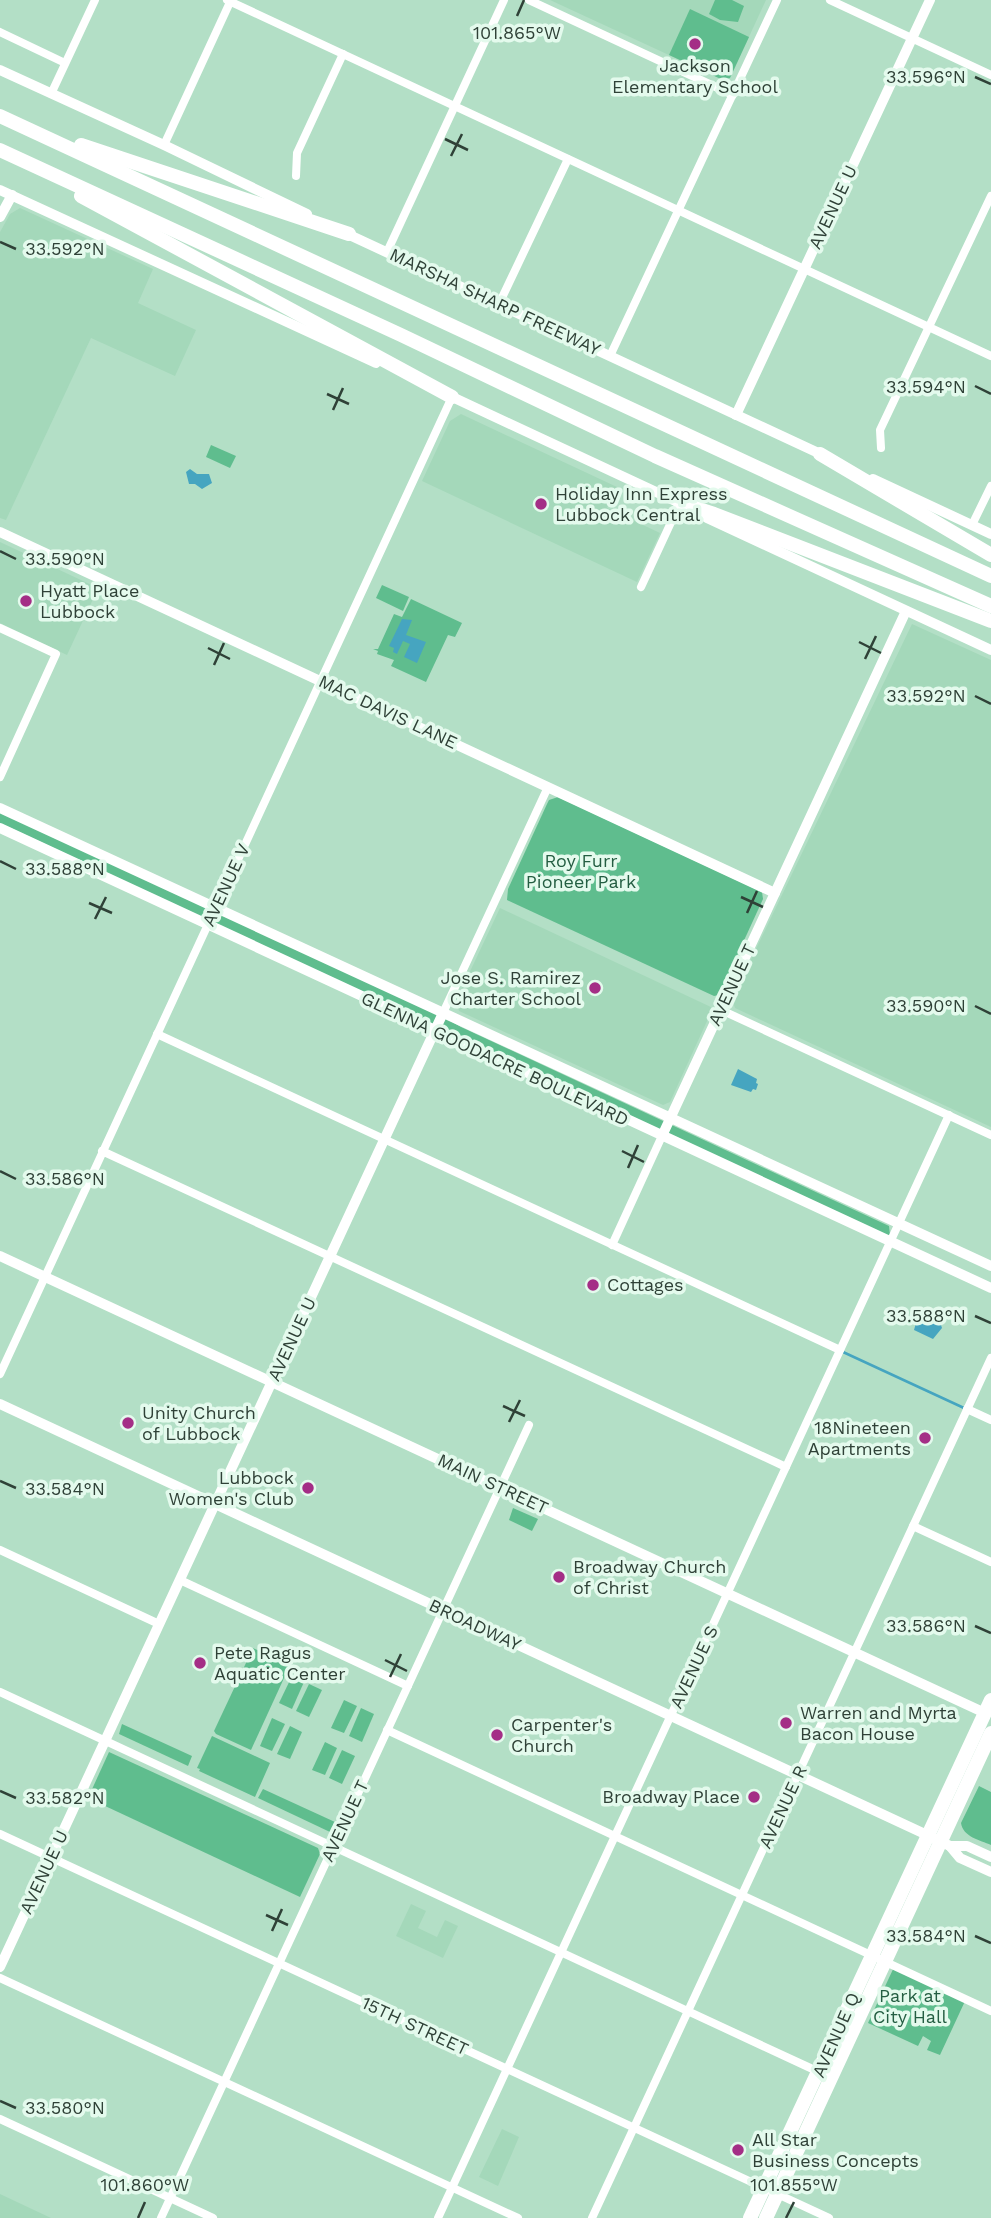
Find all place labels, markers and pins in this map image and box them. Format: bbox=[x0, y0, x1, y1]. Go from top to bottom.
marker: Jackson Elementary School bbox=[687, 36, 703, 52]
place label: Jackson Elementary School bbox=[612, 55, 778, 97]
place label: Holiday Inn Express Lubbock Central bbox=[555, 483, 728, 525]
marker: Holiday Inn Express Lubbock Central bbox=[533, 496, 549, 512]
place label: Hyatt Place Lubbock bbox=[40, 580, 139, 622]
marker: Hyatt Place Lubbock bbox=[18, 593, 34, 609]
place label: Jose S. Ramirez Charter School bbox=[441, 967, 581, 1009]
marker: Jose S. Ramirez Charter School bbox=[587, 980, 603, 996]
place label: Cottages bbox=[607, 1274, 684, 1295]
marker: Cottages bbox=[585, 1277, 601, 1293]
place label: Unity Church of Lubbock bbox=[142, 1402, 256, 1444]
marker: Unity Church of Lubbock bbox=[120, 1415, 136, 1431]
place label: 18Nineteen Apartments bbox=[808, 1417, 911, 1459]
marker: 18Nineteen Apartments bbox=[917, 1430, 933, 1446]
place label: Lubbock Women's Club bbox=[168, 1467, 294, 1509]
marker: Lubbock Women's Club bbox=[300, 1480, 316, 1496]
place label: Broadway Church of Christ bbox=[573, 1556, 726, 1598]
marker: Broadway Church of Christ bbox=[551, 1569, 567, 1585]
place label: Pete Ragus Aquatic Center bbox=[214, 1642, 346, 1684]
marker: Pete Ragus Aquatic Center bbox=[192, 1655, 208, 1671]
place label: Warren and Myrta Bacon House bbox=[800, 1702, 957, 1744]
place label: Carpenter's Church bbox=[511, 1714, 612, 1756]
marker: Warren and Myrta Bacon House bbox=[778, 1715, 794, 1731]
marker: Carpenter's Church bbox=[489, 1727, 505, 1743]
place label: Broadway Place bbox=[602, 1786, 740, 1807]
marker: Broadway Place bbox=[746, 1789, 762, 1805]
place label: All Star Business Concepts bbox=[752, 2129, 919, 2171]
marker: All Star Business Concepts bbox=[730, 2142, 746, 2158]

